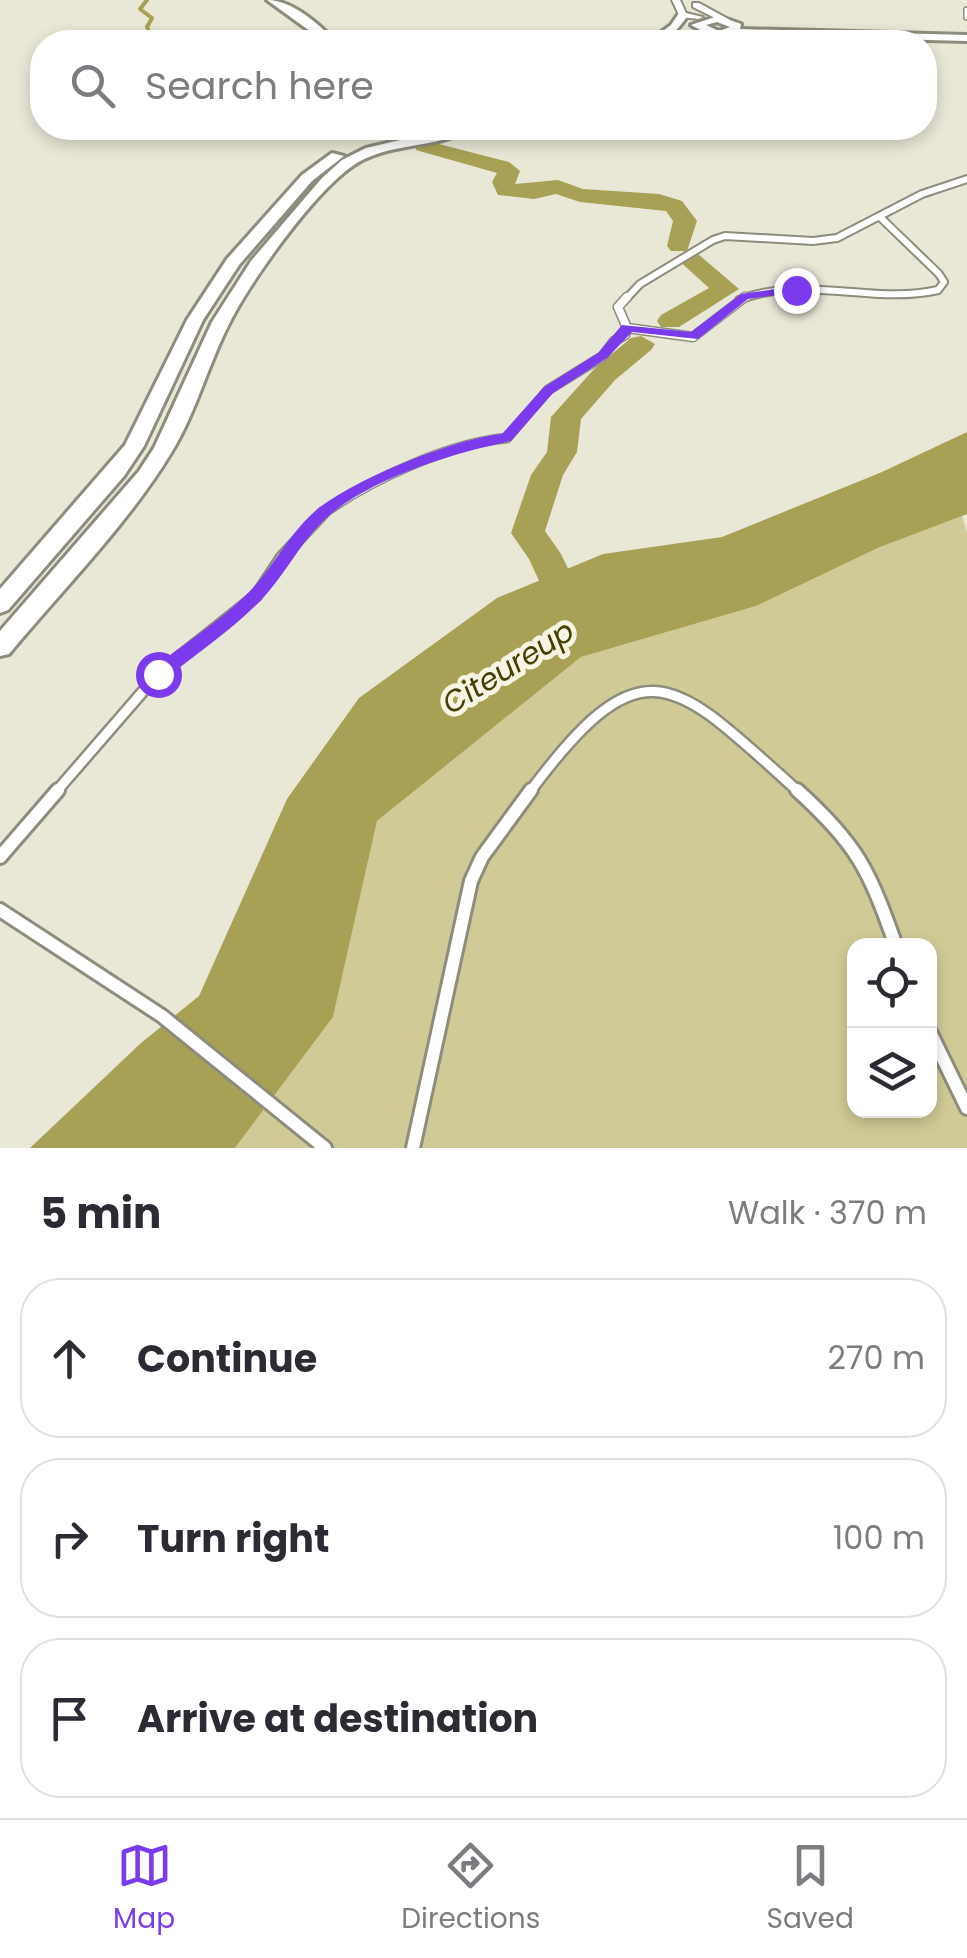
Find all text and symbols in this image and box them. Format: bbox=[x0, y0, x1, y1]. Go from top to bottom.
search box bbox=[30, 30, 937, 140]
icon: search bbox=[65, 58, 120, 113]
text: Search here bbox=[145, 59, 374, 112]
route end bbox=[774, 268, 820, 314]
water label: Citeureup bbox=[434, 609, 582, 725]
route start bbox=[136, 652, 182, 698]
map controls bbox=[847, 938, 937, 1118]
button: locate bbox=[847, 938, 937, 1028]
button: layers bbox=[847, 1028, 937, 1118]
text: 5 min bbox=[40, 1184, 161, 1243]
text: Walk · 370 m bbox=[728, 1190, 927, 1235]
icon: ahead bbox=[42, 1331, 97, 1386]
text: Continue bbox=[137, 1332, 317, 1385]
text: 270 m bbox=[828, 1335, 925, 1380]
icon: right bbox=[42, 1511, 97, 1566]
text: Turn right bbox=[137, 1512, 329, 1565]
text: 100 m bbox=[833, 1515, 925, 1560]
icon: arrive bbox=[42, 1691, 97, 1746]
text: Arrive at destination bbox=[137, 1692, 538, 1745]
tab: Map bbox=[113, 1838, 175, 1940]
tab: Directions bbox=[401, 1838, 540, 1940]
tab: Saved bbox=[767, 1838, 854, 1940]

